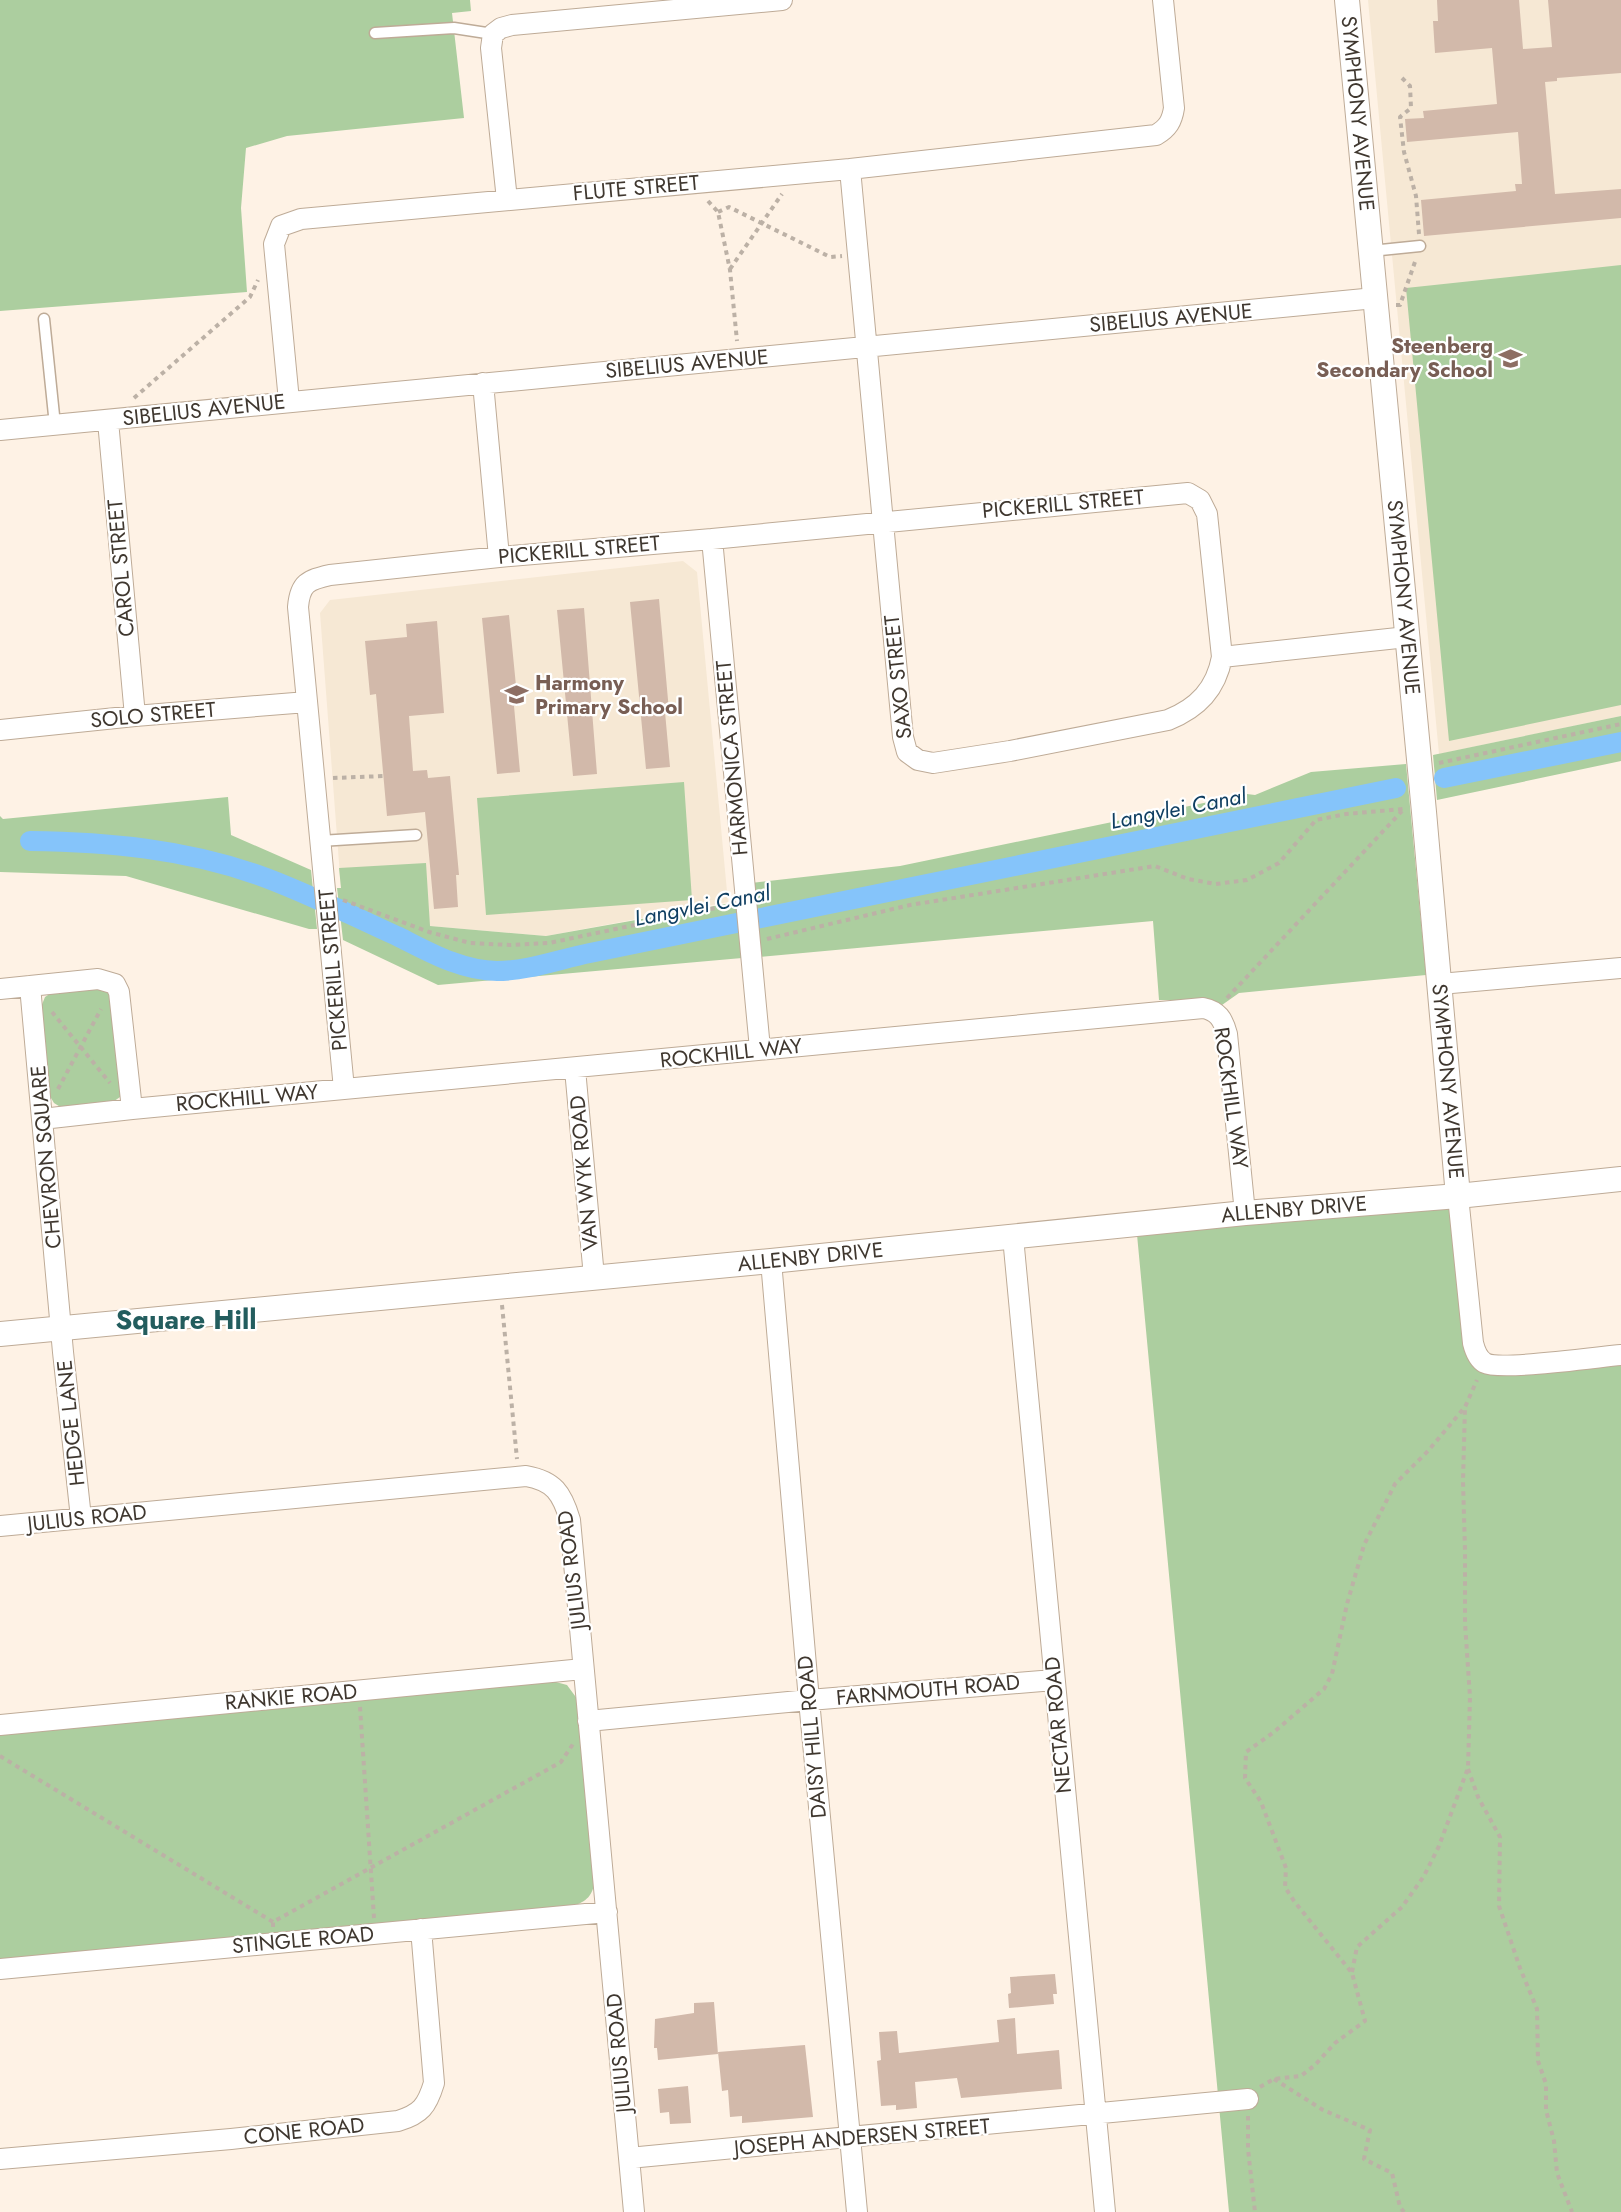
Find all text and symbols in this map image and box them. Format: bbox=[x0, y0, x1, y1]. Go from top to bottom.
street label: SYMPHONY AVENUE bbox=[1334, 15, 1382, 212]
street label: FLUTE STREET bbox=[572, 168, 701, 208]
street label: SIBELIUS AVENUE bbox=[1088, 296, 1254, 340]
place label: Steenberg Secondary School bbox=[1316, 331, 1493, 385]
street label: SIBELIUS AVENUE bbox=[604, 342, 770, 386]
school or university icon: Steenberg Secondary School bbox=[1498, 345, 1524, 371]
street label: SIBELIUS AVENUE bbox=[121, 387, 287, 433]
street label: PICKERILL STREET bbox=[981, 482, 1145, 526]
street label: CAROL STREET bbox=[100, 498, 142, 638]
street label: SYMPHONY AVENUE bbox=[1379, 498, 1428, 696]
street label: PICKERILL STREET bbox=[497, 528, 661, 572]
street label: SAXO STREET bbox=[877, 613, 919, 741]
street label: HARMONICA STREET bbox=[709, 659, 755, 857]
place label: Harmony Primary School bbox=[535, 668, 683, 722]
school or university icon: Harmony Primary School bbox=[504, 682, 530, 708]
street label: SOLO STREET bbox=[89, 695, 217, 735]
water label: Langvlei Canal bbox=[1107, 779, 1250, 837]
water label: Langvlei Canal bbox=[631, 876, 774, 934]
street label: PICKERILL STREET bbox=[311, 888, 355, 1052]
street label: SYMPHONY AVENUE bbox=[1424, 982, 1471, 1180]
street label: ROCKHILL WAY bbox=[1206, 1025, 1256, 1171]
street label: ROCKHILL WAY bbox=[658, 1031, 804, 1075]
street label: CHEVRON SQUARE bbox=[23, 1064, 69, 1250]
street label: ROCKHILL WAY bbox=[175, 1077, 320, 1119]
street label: VAN WYK ROAD bbox=[562, 1094, 606, 1252]
street label: ALLENBY DRIVE bbox=[1220, 1188, 1368, 1230]
street label: ALLENBY DRIVE bbox=[736, 1235, 885, 1279]
district label: Square Hill bbox=[115, 1300, 257, 1339]
street label: HEDGE LANE bbox=[49, 1358, 93, 1488]
street label: JULIUS ROAD bbox=[23, 1497, 148, 1539]
street label: JULIUS ROAD bbox=[550, 1509, 595, 1634]
street label: DAISY HILL ROAD bbox=[790, 1654, 834, 1820]
street label: NECTAR ROAD bbox=[1037, 1655, 1079, 1795]
street label: FARNMOUTH ROAD bbox=[835, 1667, 1021, 1713]
street label: RANKIE ROAD bbox=[224, 1676, 358, 1718]
street label: STINGLE ROAD bbox=[231, 1919, 375, 1961]
street label: JULIUS ROAD bbox=[599, 1992, 639, 2117]
street label: CONE ROAD bbox=[242, 2110, 366, 2152]
street label: JOSEPH ANDERSEN STREET bbox=[730, 2111, 991, 2163]

